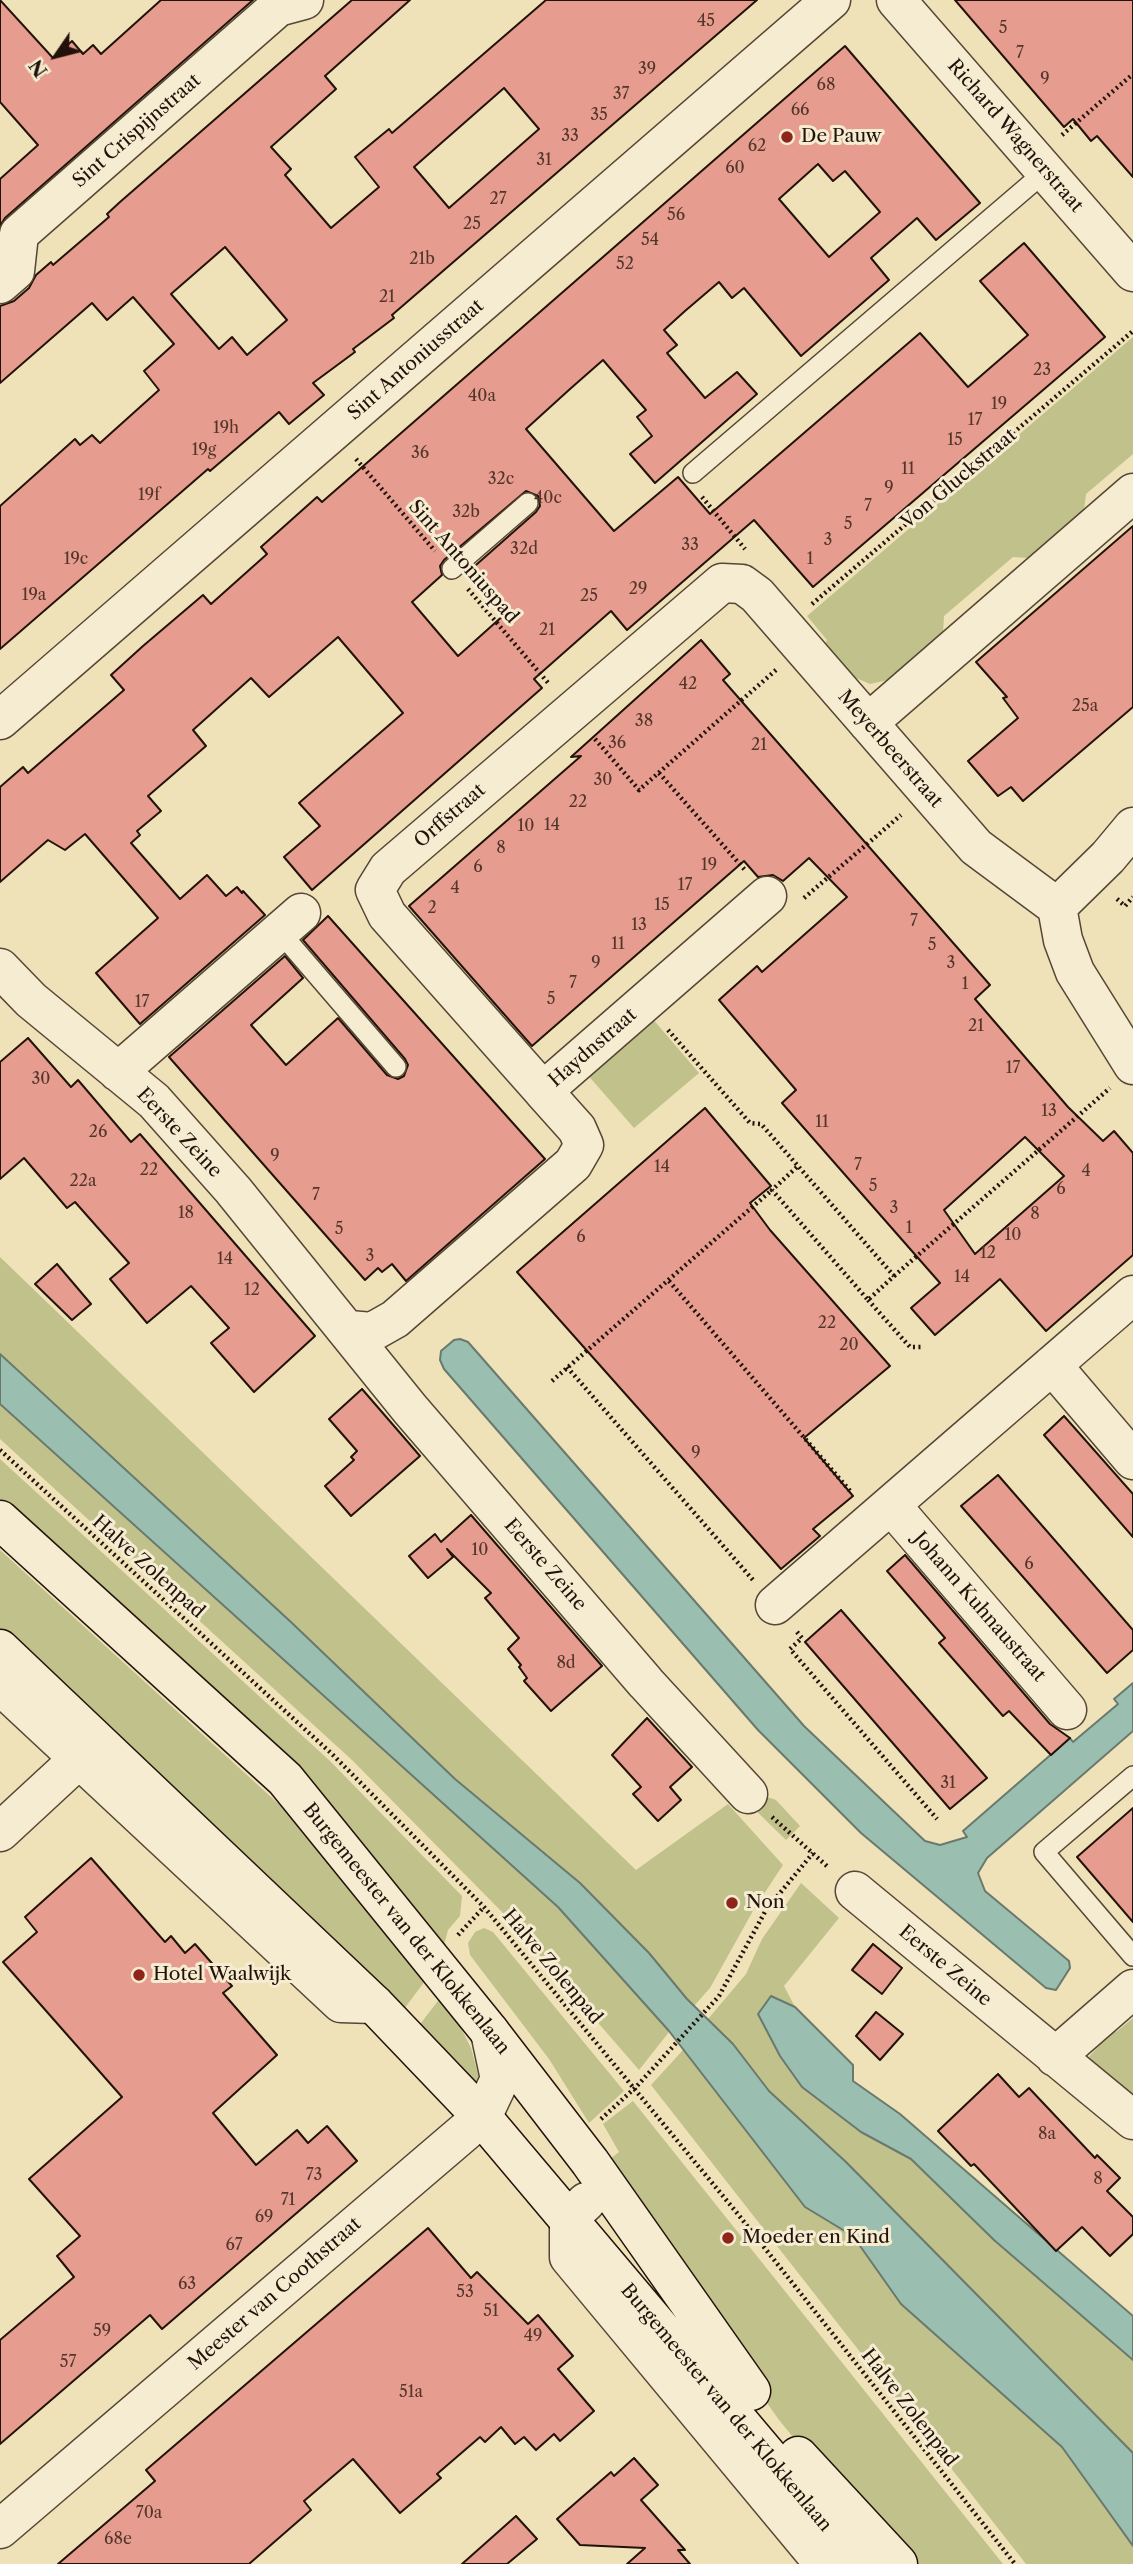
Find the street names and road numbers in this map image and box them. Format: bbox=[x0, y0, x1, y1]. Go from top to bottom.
street label: Richard Wagnerstraat bbox=[942, 55, 1088, 217]
street label: Sint Crispijnstraat bbox=[68, 69, 206, 193]
street label: Sint Antoniusstraat bbox=[343, 295, 489, 425]
street label: Von Gluckstraat bbox=[897, 424, 1021, 534]
street label: Sint Antoniuspad bbox=[403, 496, 523, 628]
street label: Meyerbeerstraat bbox=[833, 686, 947, 812]
street label: Orffstraat bbox=[410, 779, 490, 853]
street label: Haydnstraat bbox=[544, 1004, 642, 1092]
street label: Eerste Zeine bbox=[132, 1083, 226, 1183]
street label: Halve Zolenpad bbox=[87, 1511, 209, 1623]
street label: Eerste Zeine bbox=[499, 1514, 591, 1616]
street label: Johann Kuhnaustraat bbox=[908, 1528, 1050, 1686]
street label: Burgemeester van der Klokkenlaan bbox=[298, 1799, 514, 2059]
street label: Halve Zolenpad bbox=[497, 1905, 607, 2029]
street label: Eerste Zeine bbox=[894, 1921, 996, 2011]
street label: Meester van Coothstraat bbox=[184, 2213, 366, 2375]
street label: Burgemeester van der Klokkenlaan bbox=[616, 2279, 836, 2537]
street label: Halve Zolenpad bbox=[856, 2345, 962, 2471]

